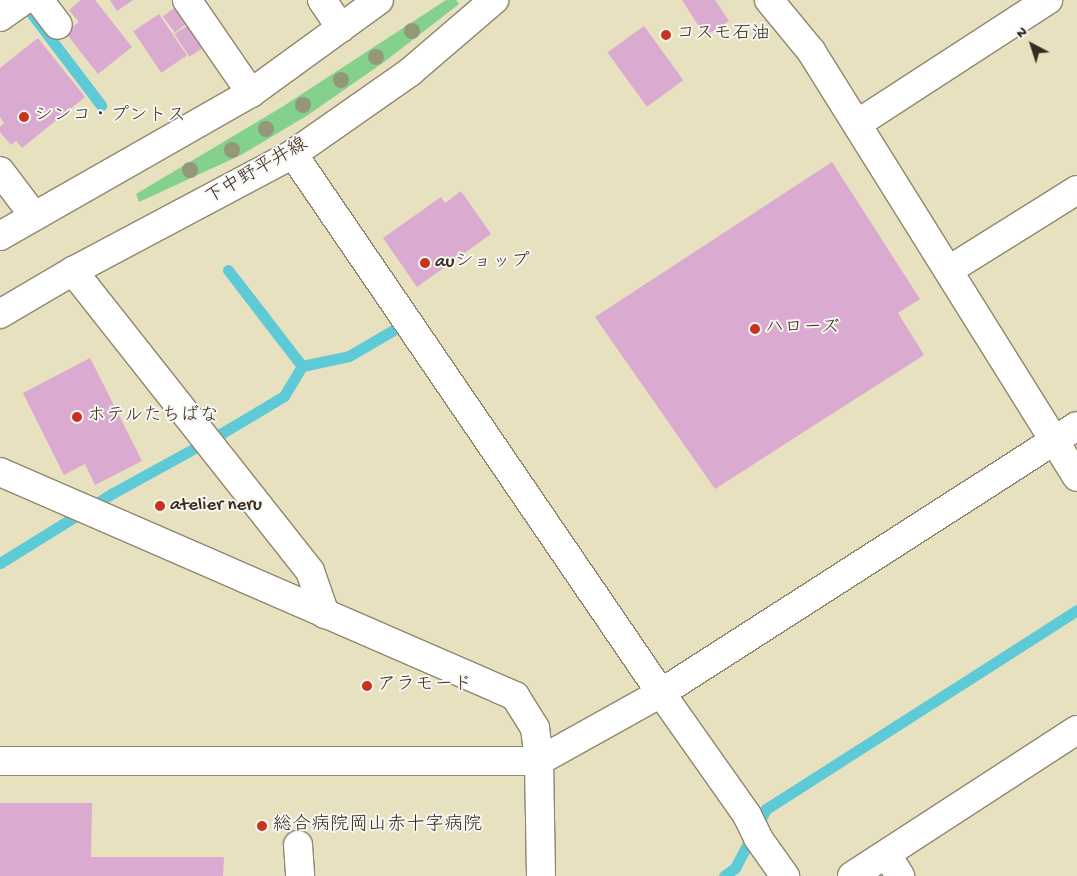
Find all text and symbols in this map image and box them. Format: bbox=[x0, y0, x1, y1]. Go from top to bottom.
north arrow bbox=[1007, 20, 1057, 70]
place label: コスモ石油 bbox=[676, 24, 771, 46]
text: N bbox=[1013, 24, 1031, 43]
marker: コスモ石油 bbox=[660, 29, 672, 41]
place label: シンコ・プントス bbox=[34, 106, 186, 128]
marker: シンコ・プントス bbox=[18, 111, 30, 123]
street label: 下中野平井線 bbox=[202, 134, 312, 210]
place label: auショップ bbox=[435, 252, 530, 274]
marker: auショップ bbox=[419, 257, 431, 269]
place label: ハローズ bbox=[765, 318, 841, 340]
marker: ハローズ bbox=[749, 323, 761, 335]
place label: ホテルたちばな bbox=[87, 406, 220, 428]
marker: ホテルたちばな bbox=[71, 411, 83, 423]
place label: atelier neru bbox=[170, 495, 262, 517]
marker: atelier neru bbox=[154, 500, 166, 512]
place label: アラモード bbox=[377, 675, 472, 697]
marker: アラモード bbox=[361, 680, 373, 692]
place label: 総合病院岡山赤十字病院 bbox=[273, 815, 482, 837]
marker: 総合病院岡山赤十字病院 bbox=[255, 819, 269, 833]

